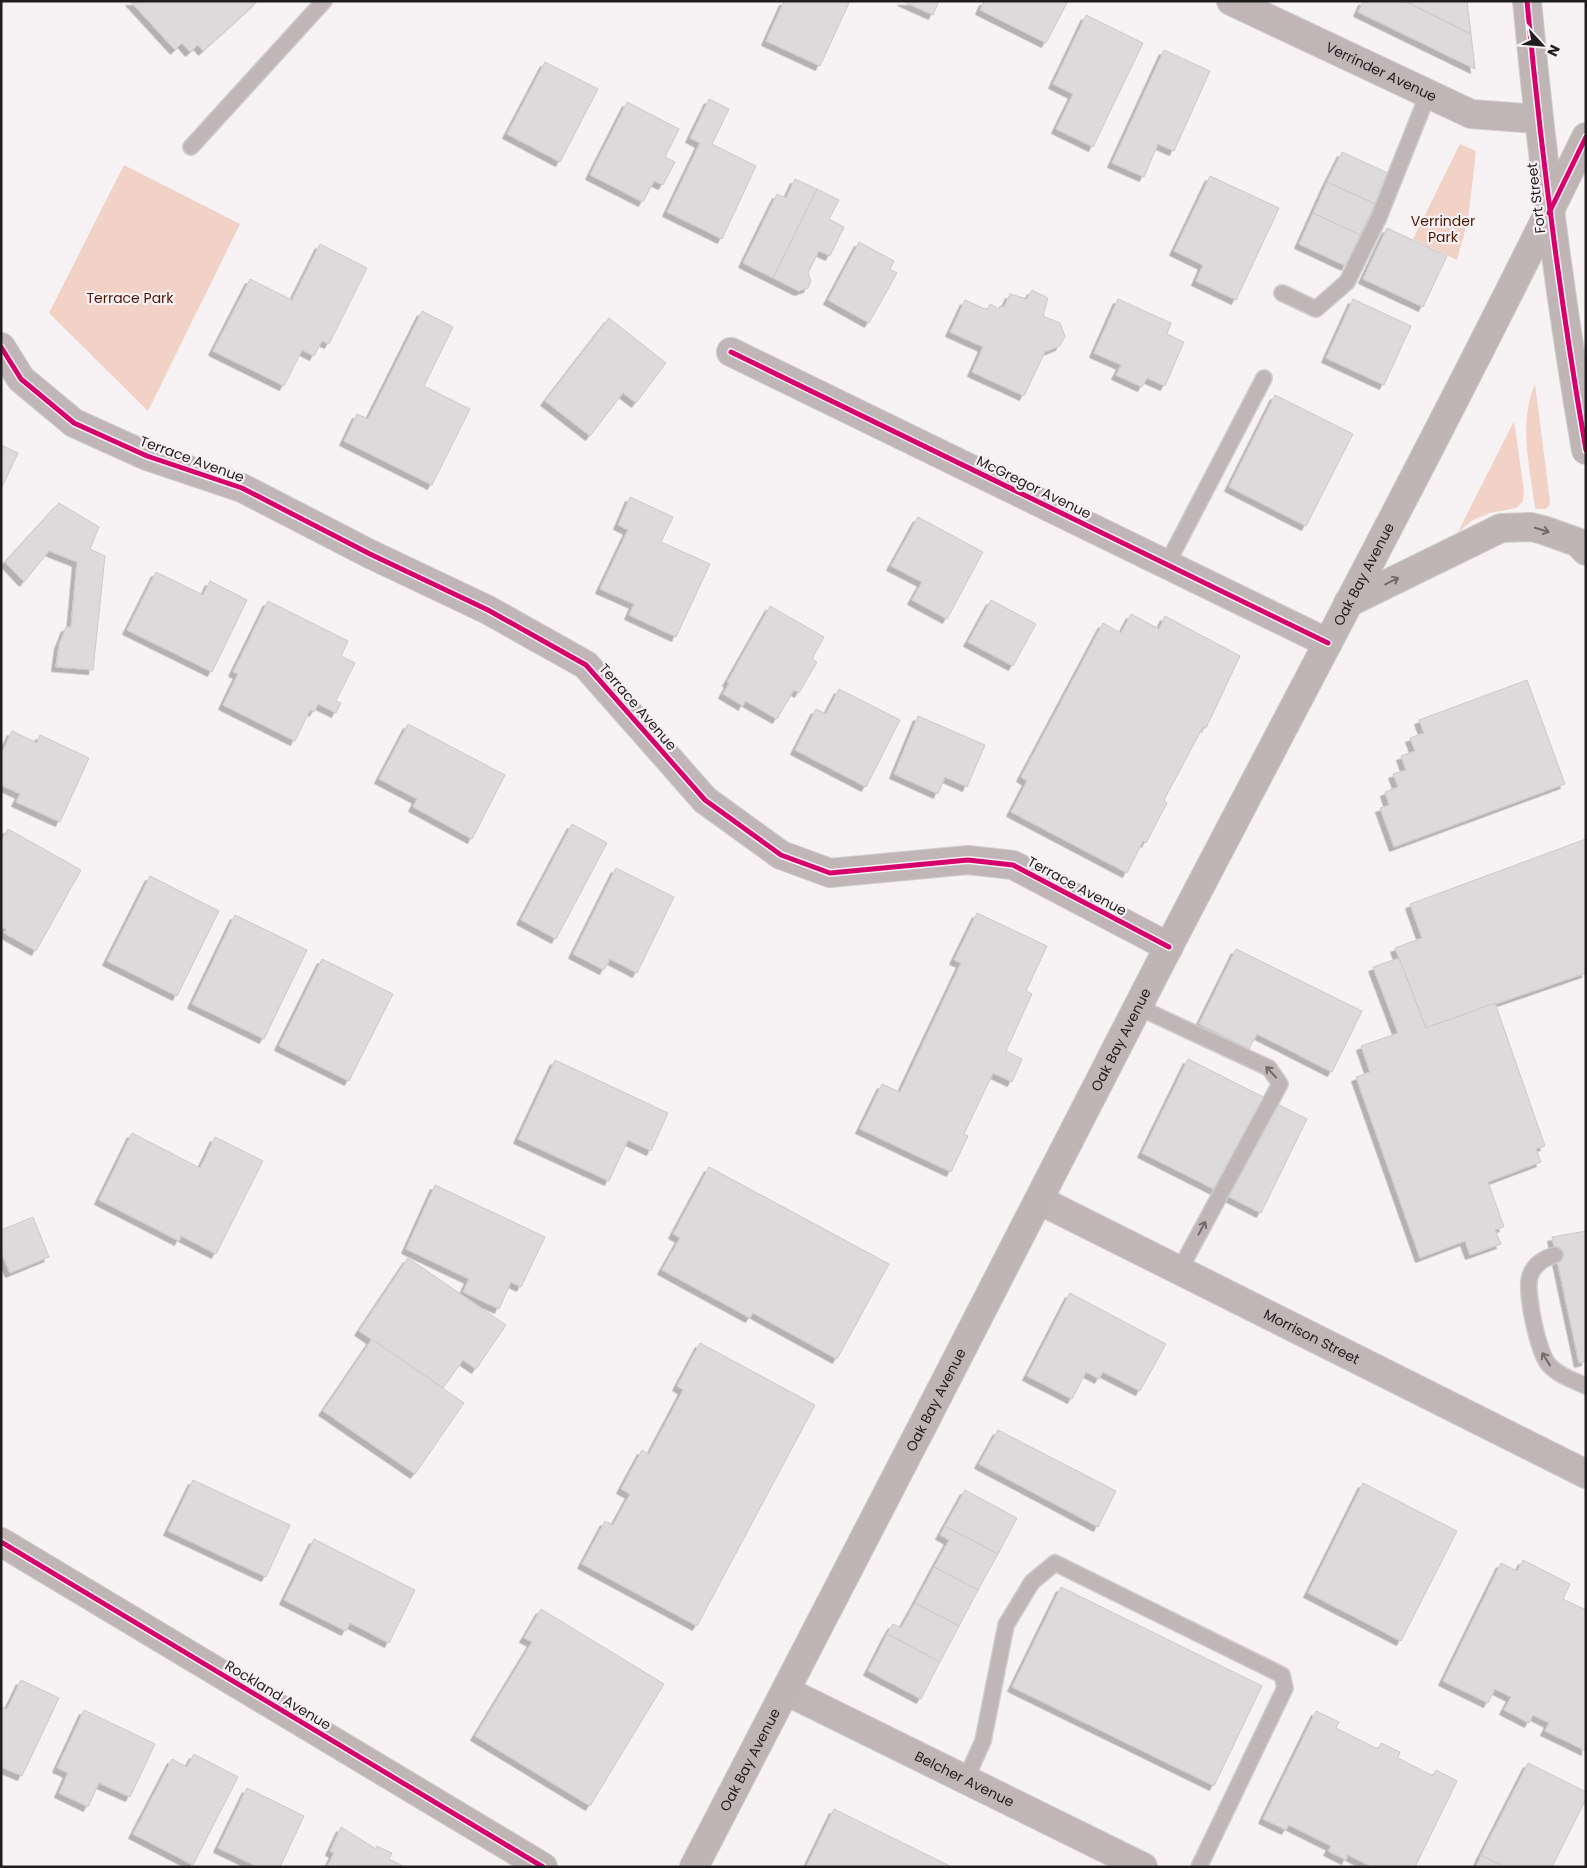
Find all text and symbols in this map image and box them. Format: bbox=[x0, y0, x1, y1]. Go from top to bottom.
north arrow bbox=[1517, 20, 1567, 70]
street label: Verrinder Avenue bbox=[1322, 37, 1440, 107]
text: N bbox=[1542, 42, 1565, 60]
street label: Fort Street bbox=[1522, 162, 1550, 234]
park label: Verrinder Park bbox=[1411, 211, 1475, 247]
park label: Terrace Park bbox=[86, 288, 174, 308]
street label: Terrace Avenue bbox=[137, 431, 247, 487]
street label: McGregor Avenue bbox=[973, 451, 1095, 524]
street label: Oak Bay Avenue bbox=[1329, 519, 1399, 629]
one-way arrow bbox=[1533, 525, 1549, 535]
one-way arrow bbox=[1384, 576, 1399, 585]
street label: Terrace Avenue bbox=[594, 659, 682, 755]
street label: Terrace Avenue bbox=[1024, 851, 1130, 921]
street label: Oak Bay Avenue bbox=[1086, 984, 1156, 1095]
one-way arrow bbox=[1265, 1066, 1277, 1078]
one-way arrow bbox=[1197, 1221, 1207, 1236]
street label: Morrison Street bbox=[1260, 1304, 1363, 1369]
street label: Oak Bay Avenue bbox=[901, 1344, 971, 1455]
one-way arrow bbox=[1541, 1353, 1551, 1367]
street label: Rockland Avenue bbox=[221, 1655, 335, 1735]
street label: Oak Bay Avenue bbox=[715, 1704, 785, 1815]
street label: Belcher Avenue bbox=[911, 1746, 1018, 1812]

